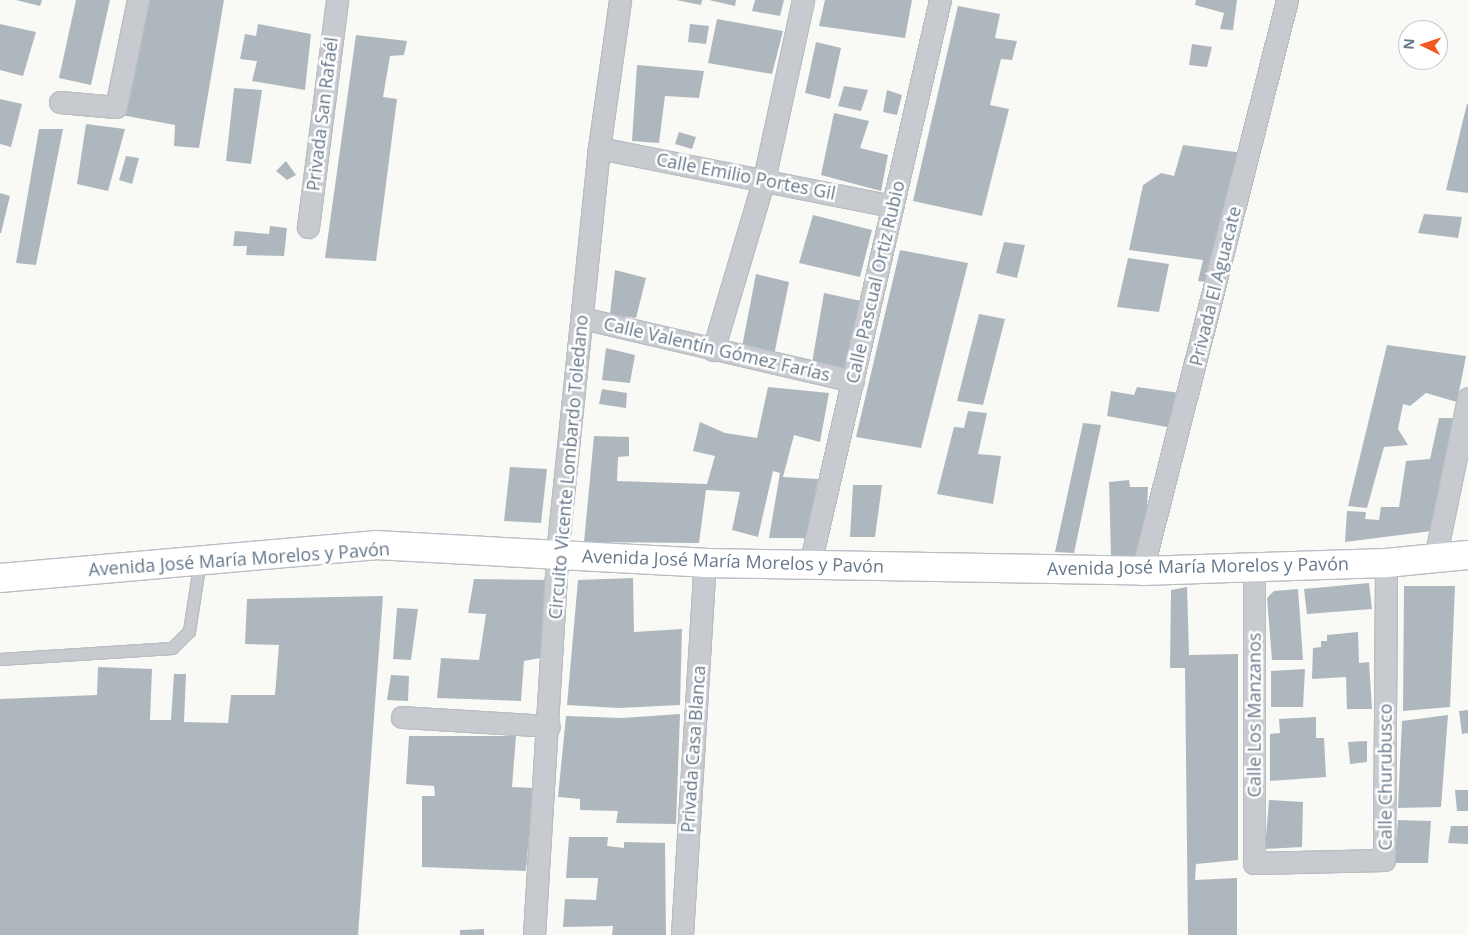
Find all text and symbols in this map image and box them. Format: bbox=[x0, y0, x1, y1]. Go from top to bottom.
north arrow bbox=[1398, 20, 1448, 70]
street label: Privada San Rafaél bbox=[302, 36, 342, 192]
text: N bbox=[1399, 38, 1418, 50]
street label: Calle Emilio Portes Gil bbox=[655, 148, 837, 204]
street label: Calle Pascual Ortiz Rubio bbox=[841, 178, 909, 386]
street label: Privada El Aguacate bbox=[1185, 204, 1245, 368]
street label: Calle Valentín Gómez Farías bbox=[602, 312, 832, 386]
street label: Circuito Vicente Lombardo Toledano bbox=[544, 314, 592, 620]
street label: Avenida José María Morelos y Pavón bbox=[88, 538, 390, 580]
street label: Avenida José María Morelos y Pavón bbox=[582, 545, 884, 577]
street label: Avenida José María Morelos y Pavón bbox=[1047, 553, 1349, 579]
street label: Calle Los Manzanos bbox=[1243, 633, 1265, 797]
street label: Privada Casa Blanca bbox=[676, 665, 710, 833]
street label: Calle Churubusco bbox=[1374, 703, 1396, 851]

